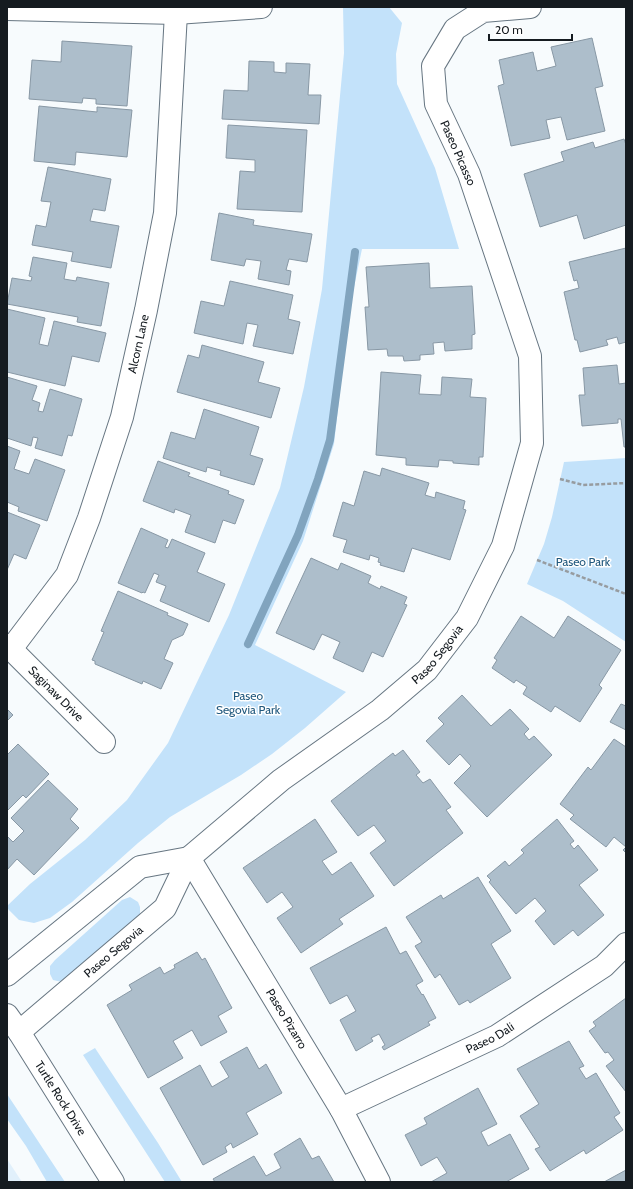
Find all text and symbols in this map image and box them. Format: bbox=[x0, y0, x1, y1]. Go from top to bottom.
scale bar bbox=[489, 16, 572, 42]
text: 20 m bbox=[495, 22, 523, 37]
street label: Paseo Picasso bbox=[437, 118, 480, 188]
street label: Alcorn Lane bbox=[124, 313, 152, 375]
park label: Paseo Park bbox=[556, 554, 611, 569]
street label: Paseo Segovia bbox=[408, 622, 466, 687]
street label: Saginaw Drive bbox=[25, 663, 87, 724]
park label: Paseo Segovia Park bbox=[216, 688, 281, 717]
street label: Paseo Segovia bbox=[81, 922, 146, 981]
street label: Paseo Pizarro bbox=[263, 986, 311, 1052]
street label: Paseo Dali bbox=[463, 1019, 517, 1057]
street label: Turtle Rock Drive bbox=[32, 1058, 90, 1138]

